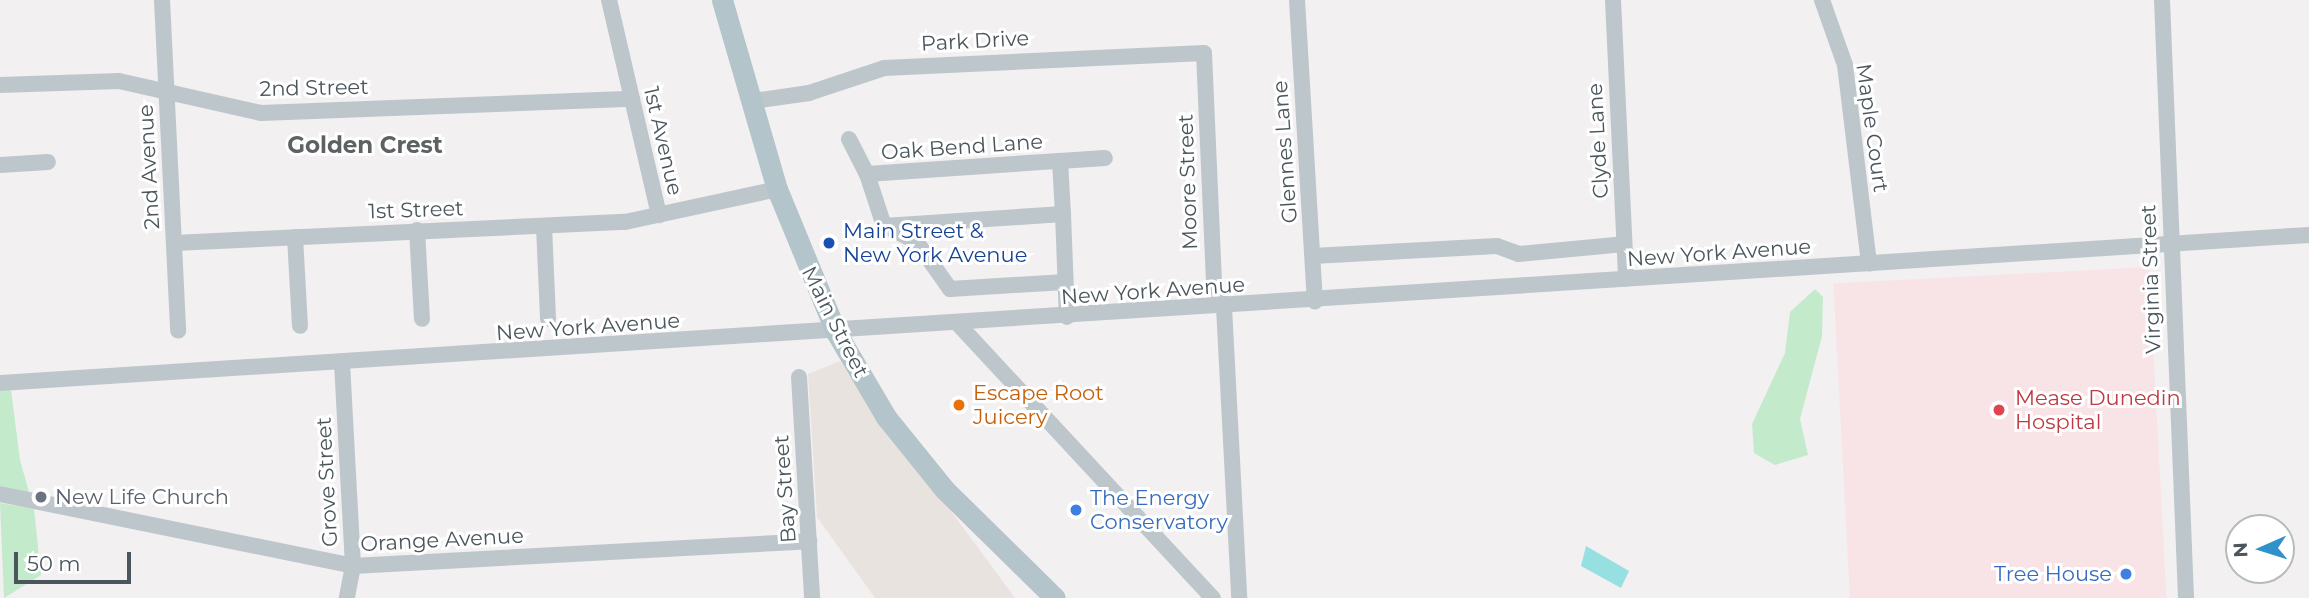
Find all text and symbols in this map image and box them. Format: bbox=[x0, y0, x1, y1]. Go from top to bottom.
street label: Park Drive bbox=[920, 26, 1030, 56]
street label: Maple Court bbox=[1851, 62, 1893, 194]
street label: 2nd Street bbox=[259, 74, 369, 102]
street label: Glennes Lane bbox=[1267, 80, 1303, 224]
street label: Clyde Lane bbox=[1582, 83, 1614, 199]
street label: 1st Avenue bbox=[638, 84, 688, 198]
street label: 2nd Avenue bbox=[133, 104, 165, 230]
street label: Moore Street bbox=[1173, 113, 1203, 251]
street label: Oak Bend Lane bbox=[880, 129, 1044, 165]
district label: Golden Crest bbox=[287, 131, 443, 159]
street label: 1st Street bbox=[368, 196, 464, 224]
street label: Virginia Street bbox=[2136, 204, 2166, 354]
place label: Main Street & New York Avenue bbox=[843, 218, 1027, 268]
street label: New York Avenue bbox=[1626, 234, 1812, 272]
marker: Main Street & New York Avenue bbox=[821, 235, 837, 251]
street label: Main Street bbox=[796, 262, 874, 382]
street label: New York Avenue bbox=[1060, 272, 1246, 310]
street label: New York Avenue bbox=[495, 308, 681, 346]
place label: Escape Root Juicery bbox=[973, 380, 1104, 430]
place label: Mease Dunedin Hospital bbox=[2015, 385, 2181, 435]
marker: Escape Root Juicery bbox=[951, 397, 967, 413]
marker: Mease Dunedin Hospital bbox=[1989, 400, 2009, 420]
street label: Grove Street bbox=[311, 416, 343, 548]
street label: Bay Street bbox=[769, 434, 801, 544]
place label: New Life Church bbox=[55, 484, 229, 510]
place label: The Energy Conservatory bbox=[1090, 485, 1228, 535]
marker: New Life Church bbox=[33, 489, 49, 505]
marker: The Energy Conservatory bbox=[1068, 502, 1084, 518]
north arrow bbox=[2225, 514, 2295, 584]
street label: Orange Avenue bbox=[360, 523, 524, 557]
scale bar bbox=[18, 538, 135, 582]
text: N bbox=[2229, 542, 2252, 558]
text: 50 m bbox=[27, 551, 81, 576]
place label: Tree House bbox=[1994, 561, 2112, 587]
marker: Tree House bbox=[2118, 566, 2134, 582]

